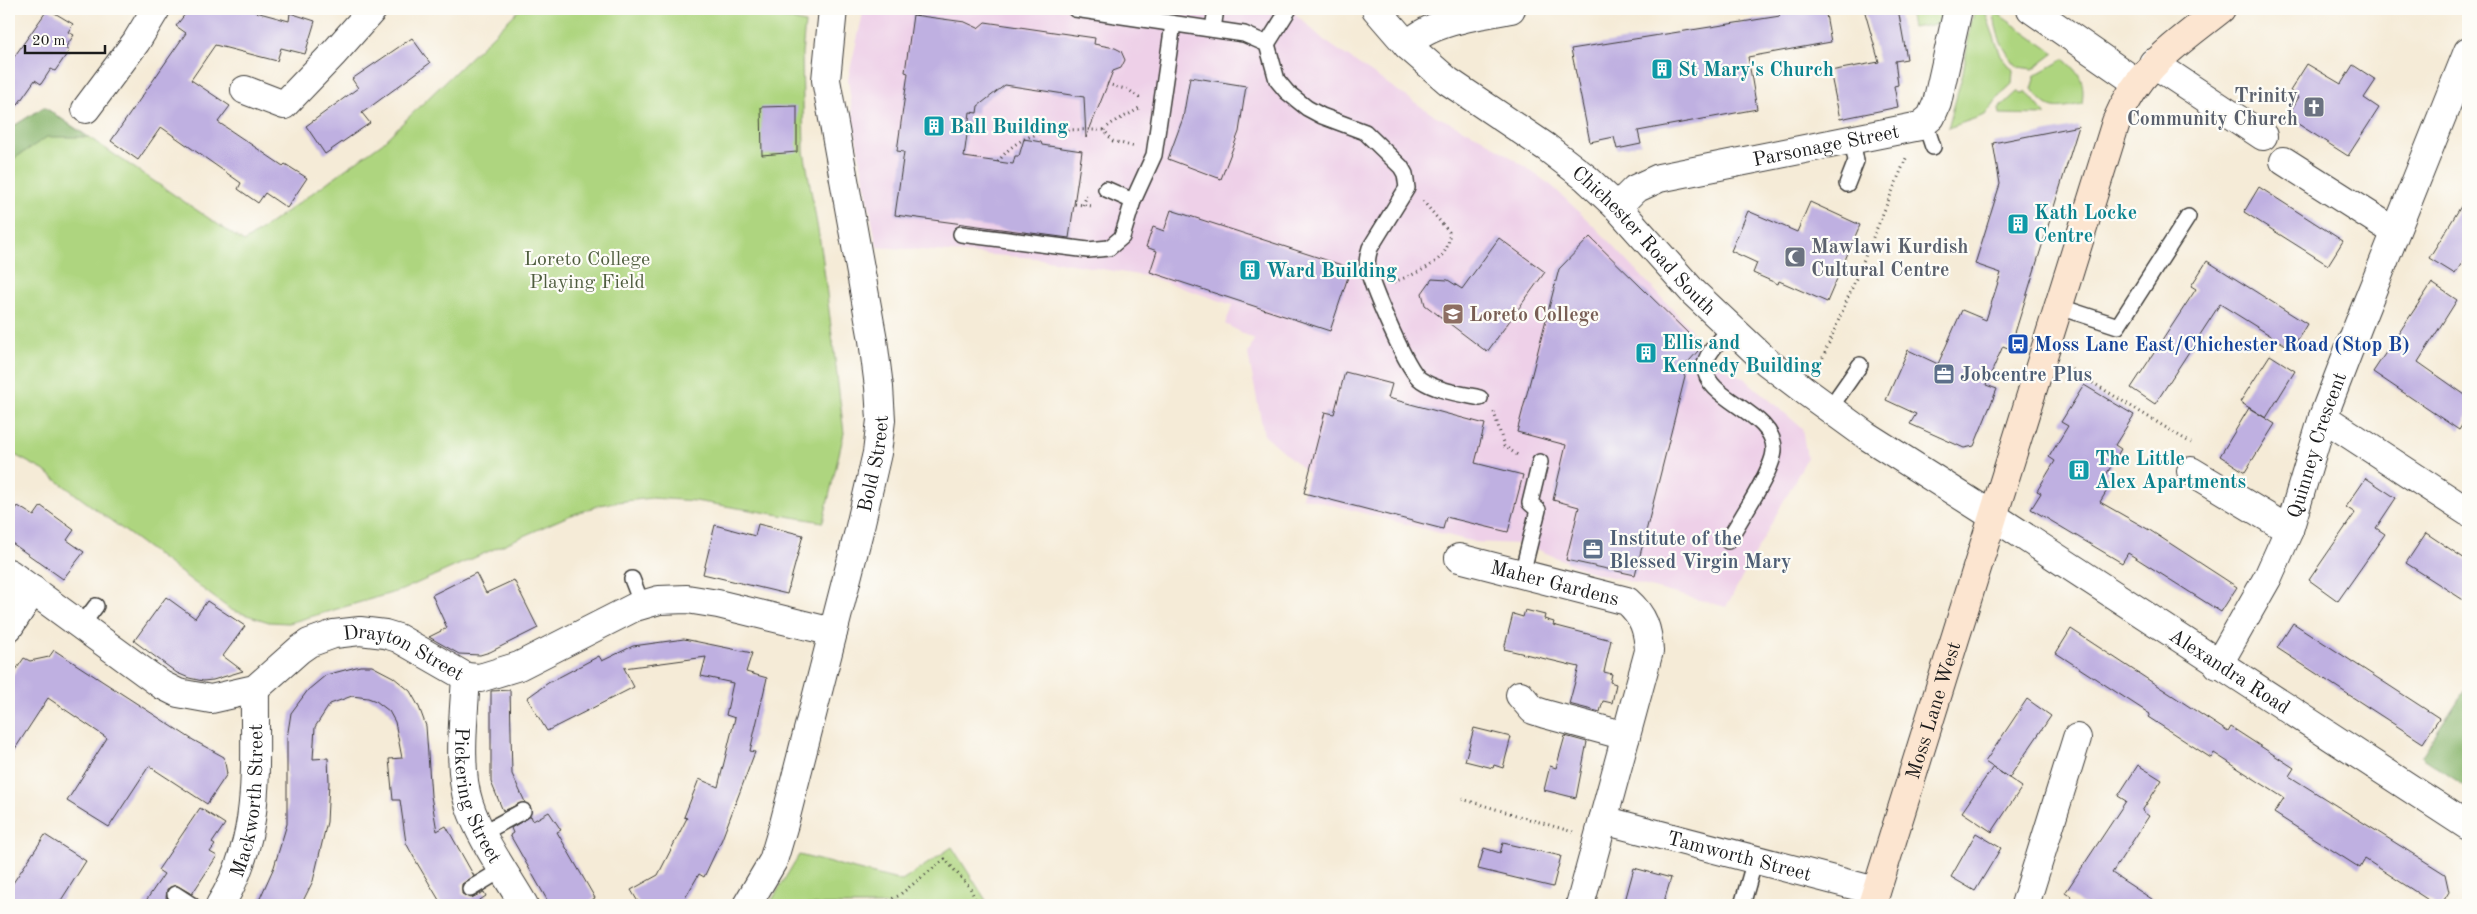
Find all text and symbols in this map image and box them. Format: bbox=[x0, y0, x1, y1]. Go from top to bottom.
scale bar bbox=[25, 22, 105, 54]
text: 20 m bbox=[32, 34, 66, 49]
building icon: St Mary's Church bbox=[1650, 57, 1674, 81]
place label: St Mary's Church bbox=[1678, 61, 1834, 81]
place label: Trinity Community Church bbox=[2127, 87, 2298, 130]
church icon: Trinity Community Church bbox=[2302, 95, 2326, 119]
building icon: Ball Building bbox=[922, 114, 946, 138]
place label: Ball Building bbox=[950, 118, 1068, 138]
street label: Parsonage Street bbox=[1751, 122, 1901, 171]
street label: Chichester Road South bbox=[1568, 163, 1719, 320]
place label: Kath Locke Centre bbox=[2034, 204, 2137, 247]
building icon: Kath Locke Centre bbox=[2006, 212, 2030, 236]
place label: Mawlawi Kurdish Cultural Centre bbox=[1811, 238, 1968, 281]
mosque icon: Mawlawi Kurdish Cultural Centre bbox=[1783, 245, 1807, 269]
park label: Loreto College Playing Field bbox=[524, 250, 650, 293]
building icon: Ward Building bbox=[1238, 258, 1262, 282]
place label: Ward Building bbox=[1266, 262, 1397, 282]
school or university icon: Loreto College bbox=[1441, 302, 1465, 326]
place label: Loreto College bbox=[1469, 306, 1599, 326]
bus stop icon: Moss Lane East/Chichester Road (Stop B) bbox=[2006, 332, 2030, 356]
place label: Ellis and Kennedy Building bbox=[1662, 334, 1822, 377]
place label: Moss Lane East/Chichester Road (Stop B) bbox=[2034, 335, 2410, 356]
building icon: Ellis and Kennedy Building bbox=[1634, 341, 1658, 365]
office icon: Jobcentre Plus bbox=[1932, 362, 1956, 386]
place label: Jobcentre Plus bbox=[1960, 366, 2092, 386]
street label: Quinney Crescent bbox=[2285, 370, 2351, 521]
street label: Bold Street bbox=[856, 415, 893, 514]
place label: The Little Alex Apartments bbox=[2095, 450, 2246, 493]
building icon: The Little Alex Apartments bbox=[2067, 458, 2091, 482]
place label: Institute of the Blessed Virgin Mary bbox=[1609, 530, 1791, 573]
office icon: Institute of the Blessed Virgin Mary bbox=[1581, 537, 1605, 561]
street label: Maher Gardens bbox=[1488, 558, 1621, 611]
street label: Drayton Street bbox=[342, 623, 467, 685]
street label: Alexandra Road bbox=[2165, 626, 2293, 719]
street label: Moss Lane West bbox=[1904, 640, 1965, 782]
street label: Mackworth Street bbox=[228, 724, 267, 881]
street label: Pickering Street bbox=[450, 727, 504, 867]
street label: Tamworth Street bbox=[1665, 829, 1813, 886]

